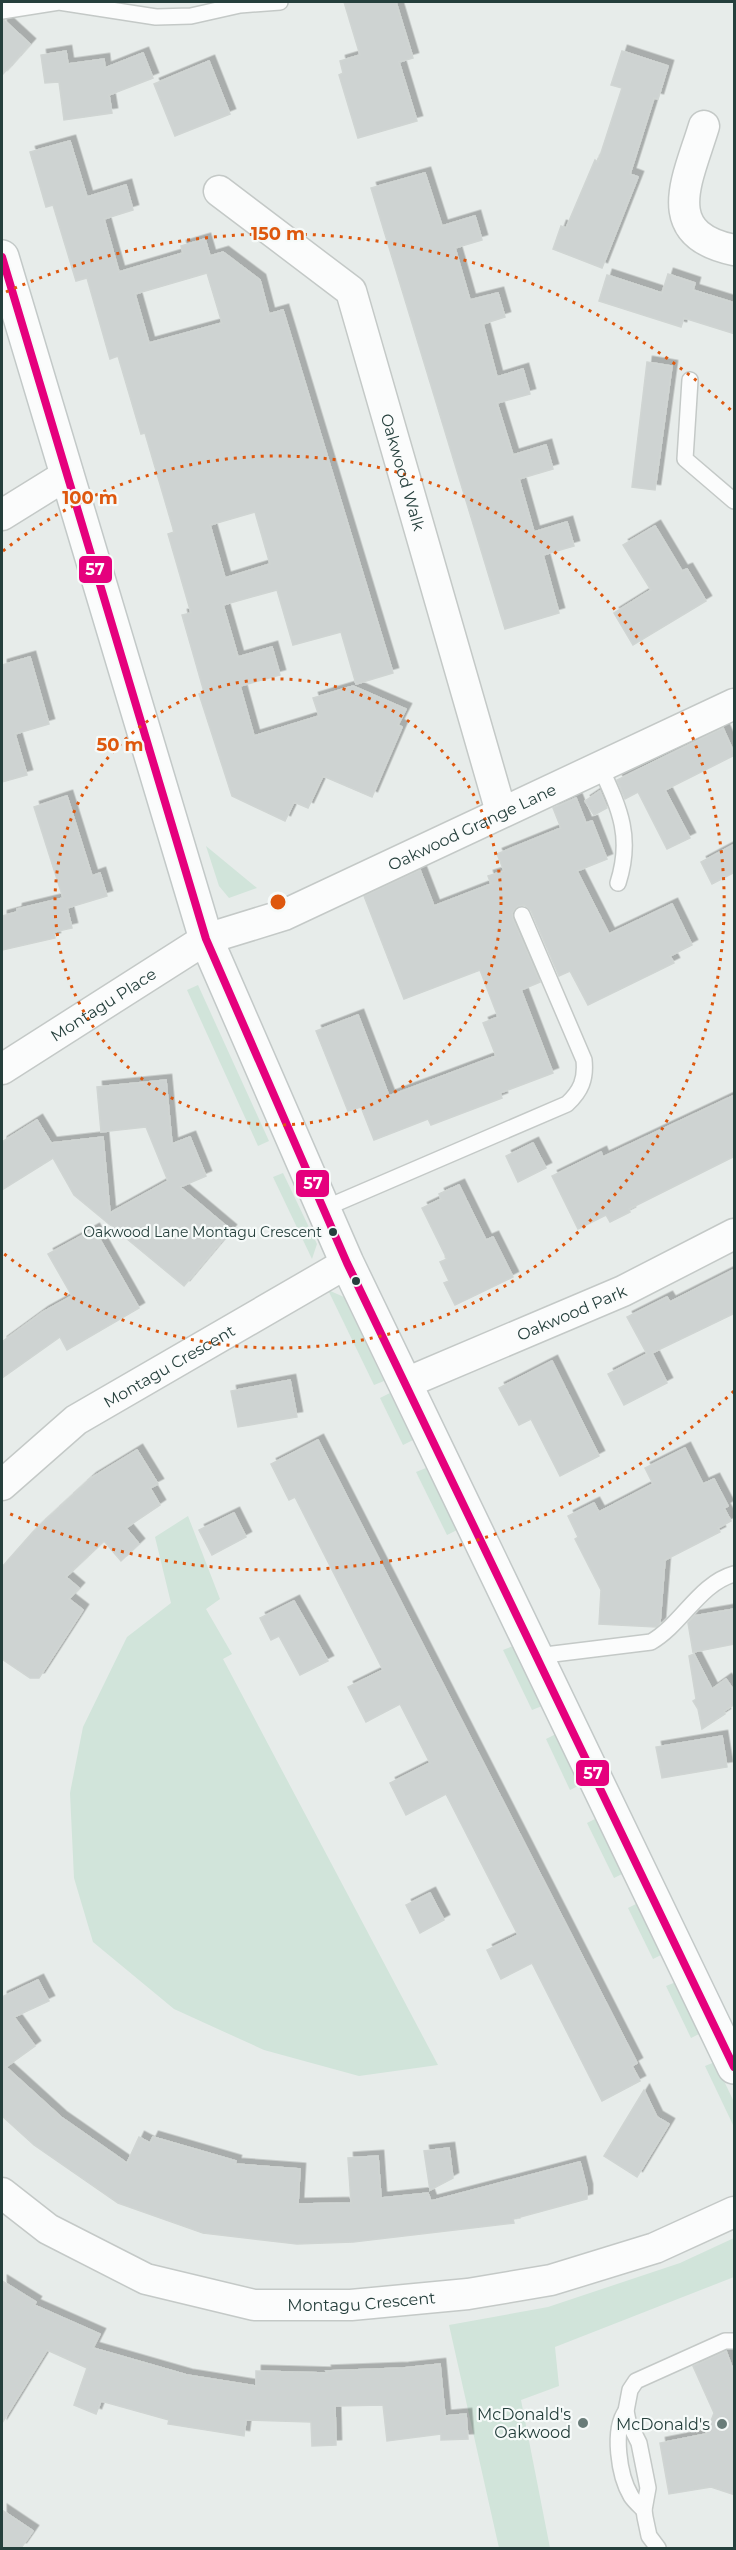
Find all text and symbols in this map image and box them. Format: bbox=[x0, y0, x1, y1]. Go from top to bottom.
text: 150 m bbox=[251, 223, 305, 245]
street label: Oakwood Walk bbox=[377, 411, 429, 533]
text: 100 m bbox=[62, 487, 118, 509]
line badge: 57 bbox=[78, 555, 113, 584]
text: 57 bbox=[85, 560, 105, 579]
text: 50 m bbox=[97, 734, 143, 756]
street label: Oakwood Grange Lane bbox=[385, 779, 559, 875]
centre of rings bbox=[268, 892, 288, 912]
street label: Montagu Place bbox=[47, 964, 160, 1045]
line badge: 57 bbox=[295, 1169, 330, 1198]
text: 57 bbox=[303, 1174, 323, 1193]
place label: Oakwood Lane Montagu Crescent bbox=[83, 1223, 322, 1241]
marker: Oakwood Lane Montagu Crescent bbox=[327, 1226, 339, 1238]
unlabelled marker bbox=[350, 1275, 362, 1287]
street label: Oakwood Park bbox=[514, 1281, 630, 1344]
street label: Montagu Crescent bbox=[100, 1320, 239, 1412]
line badge: 57 bbox=[575, 1759, 610, 1787]
text: 57 bbox=[583, 1764, 603, 1783]
street label: Montagu Crescent bbox=[287, 2288, 437, 2315]
place label: McDonald's Oakwood bbox=[477, 2405, 571, 2442]
place label: McDonald's bbox=[616, 2415, 710, 2434]
marker: McDonald's Oakwood bbox=[576, 2416, 590, 2430]
marker: McDonald's bbox=[715, 2417, 729, 2431]

